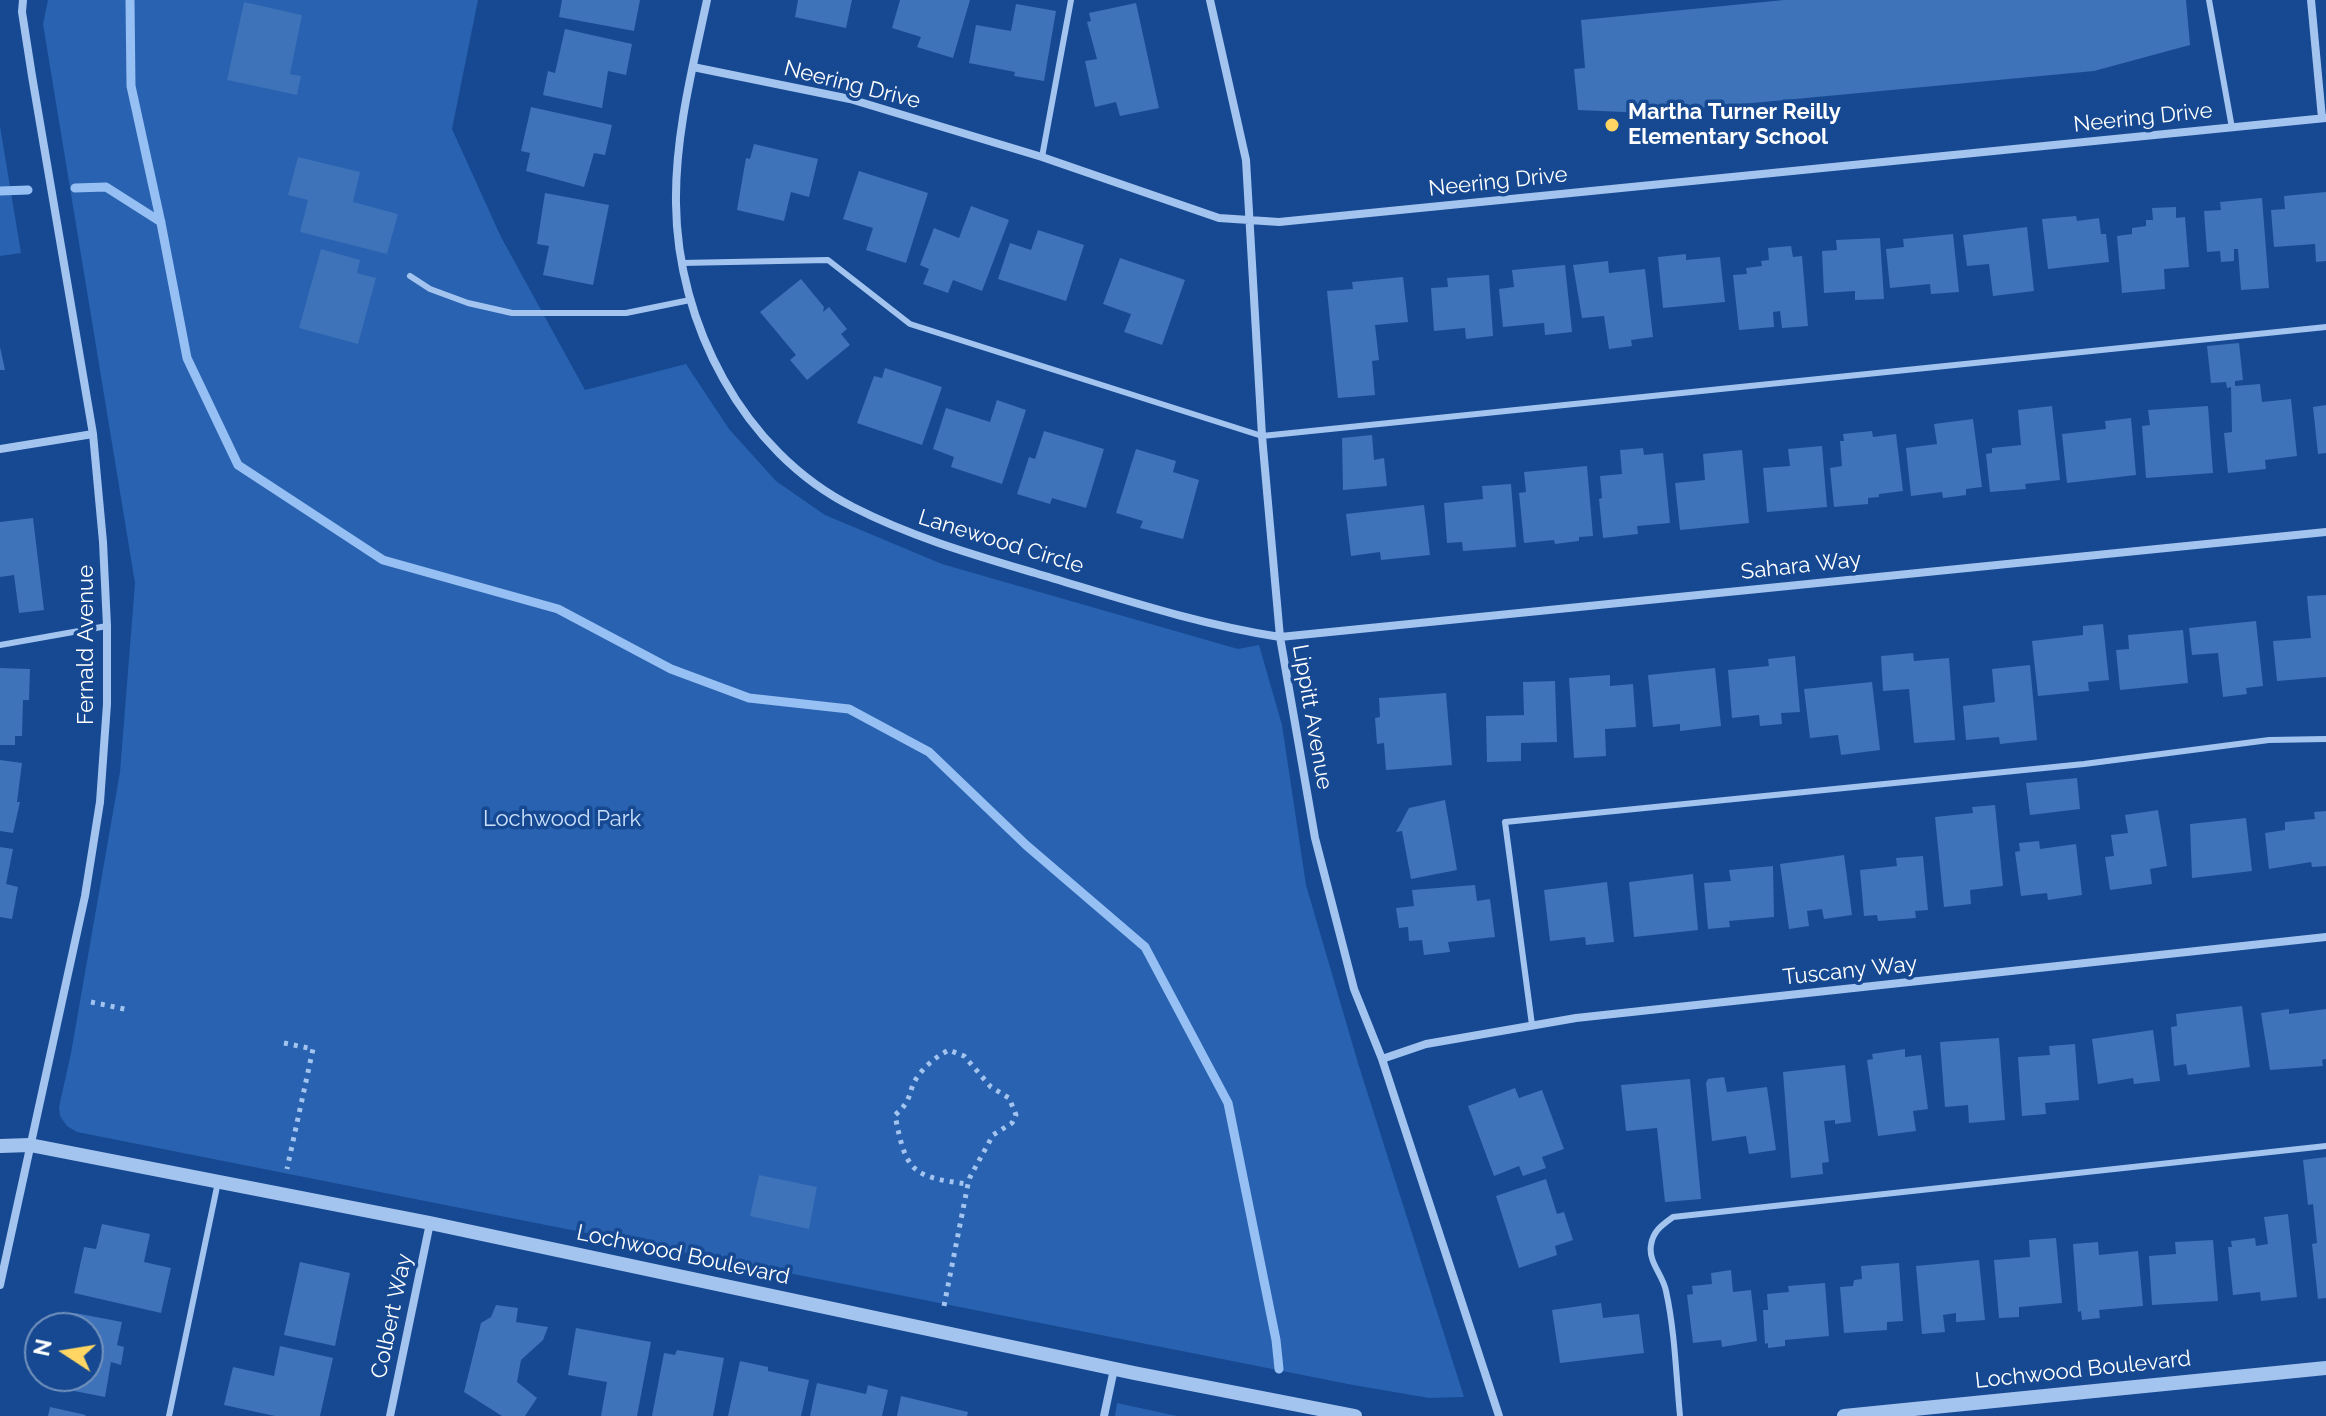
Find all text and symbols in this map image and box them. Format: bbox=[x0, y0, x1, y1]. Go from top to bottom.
street label: Neering Drive bbox=[781, 55, 923, 115]
street label: Neering Drive bbox=[2072, 98, 2214, 138]
place label: Martha Turner Reilly Elementary School bbox=[1628, 99, 1841, 150]
marker: Martha Turner Reilly Elementary School bbox=[1603, 116, 1621, 134]
street label: Neering Drive bbox=[1427, 162, 1569, 202]
street label: Lanewood Circle bbox=[915, 504, 1087, 580]
street label: Sahara Way bbox=[1740, 547, 1862, 585]
street label: Fernald Avenue bbox=[73, 565, 99, 725]
street label: Lippitt Avenue bbox=[1286, 642, 1338, 792]
park label: Lochwood Park bbox=[483, 806, 641, 832]
street label: Tuscany Way bbox=[1782, 951, 1918, 991]
street label: Lochwood Boulevard bbox=[574, 1220, 792, 1290]
street label: Colbert Way bbox=[366, 1251, 418, 1381]
north arrow bbox=[24, 1312, 104, 1392]
text: N bbox=[28, 1337, 57, 1358]
street label: Lochwood Boulevard bbox=[1974, 1346, 2192, 1394]

